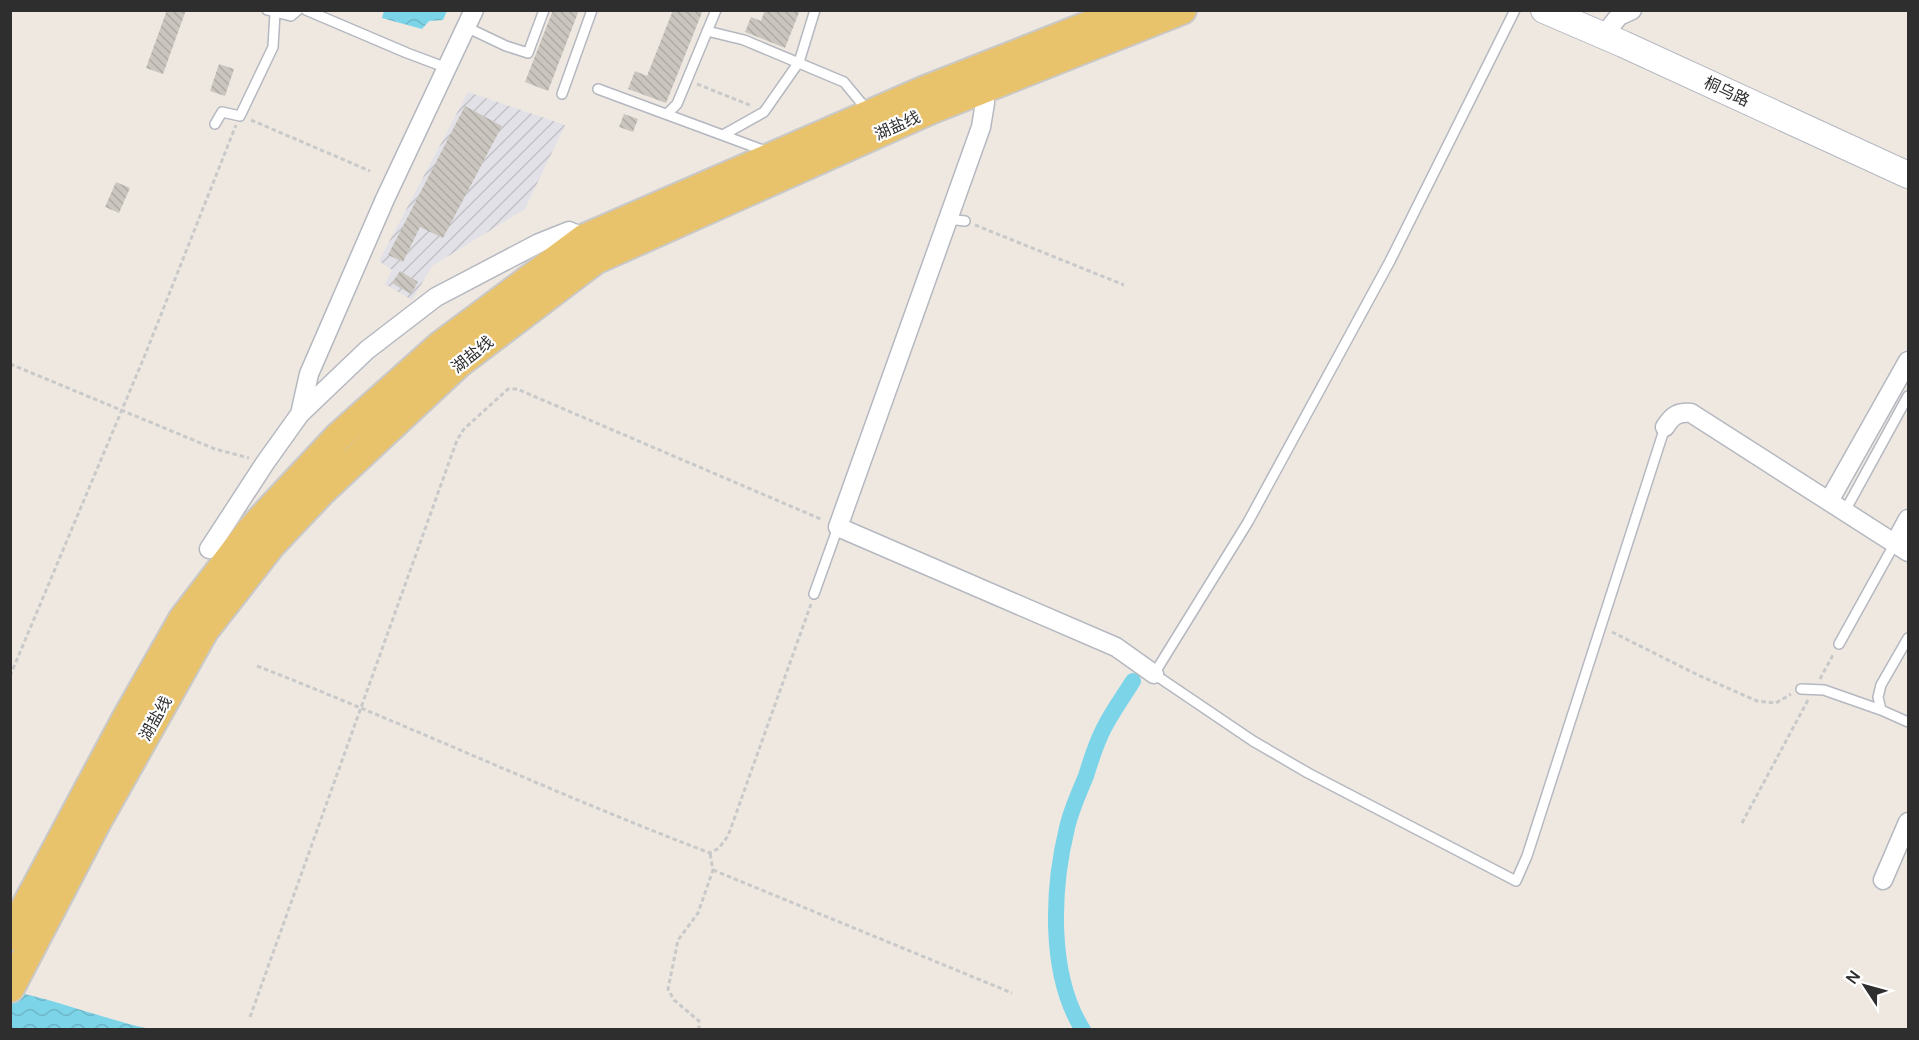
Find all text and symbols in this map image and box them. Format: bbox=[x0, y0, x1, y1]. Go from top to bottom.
street label: 桐乌路 bbox=[1701, 71, 1753, 111]
street label: 湖盐线 bbox=[871, 105, 923, 145]
street label: 湖盐线 bbox=[446, 330, 498, 378]
street label: 湖盐线 bbox=[134, 692, 176, 744]
north arrow bbox=[1835, 956, 1895, 1016]
text: N bbox=[1841, 966, 1865, 988]

